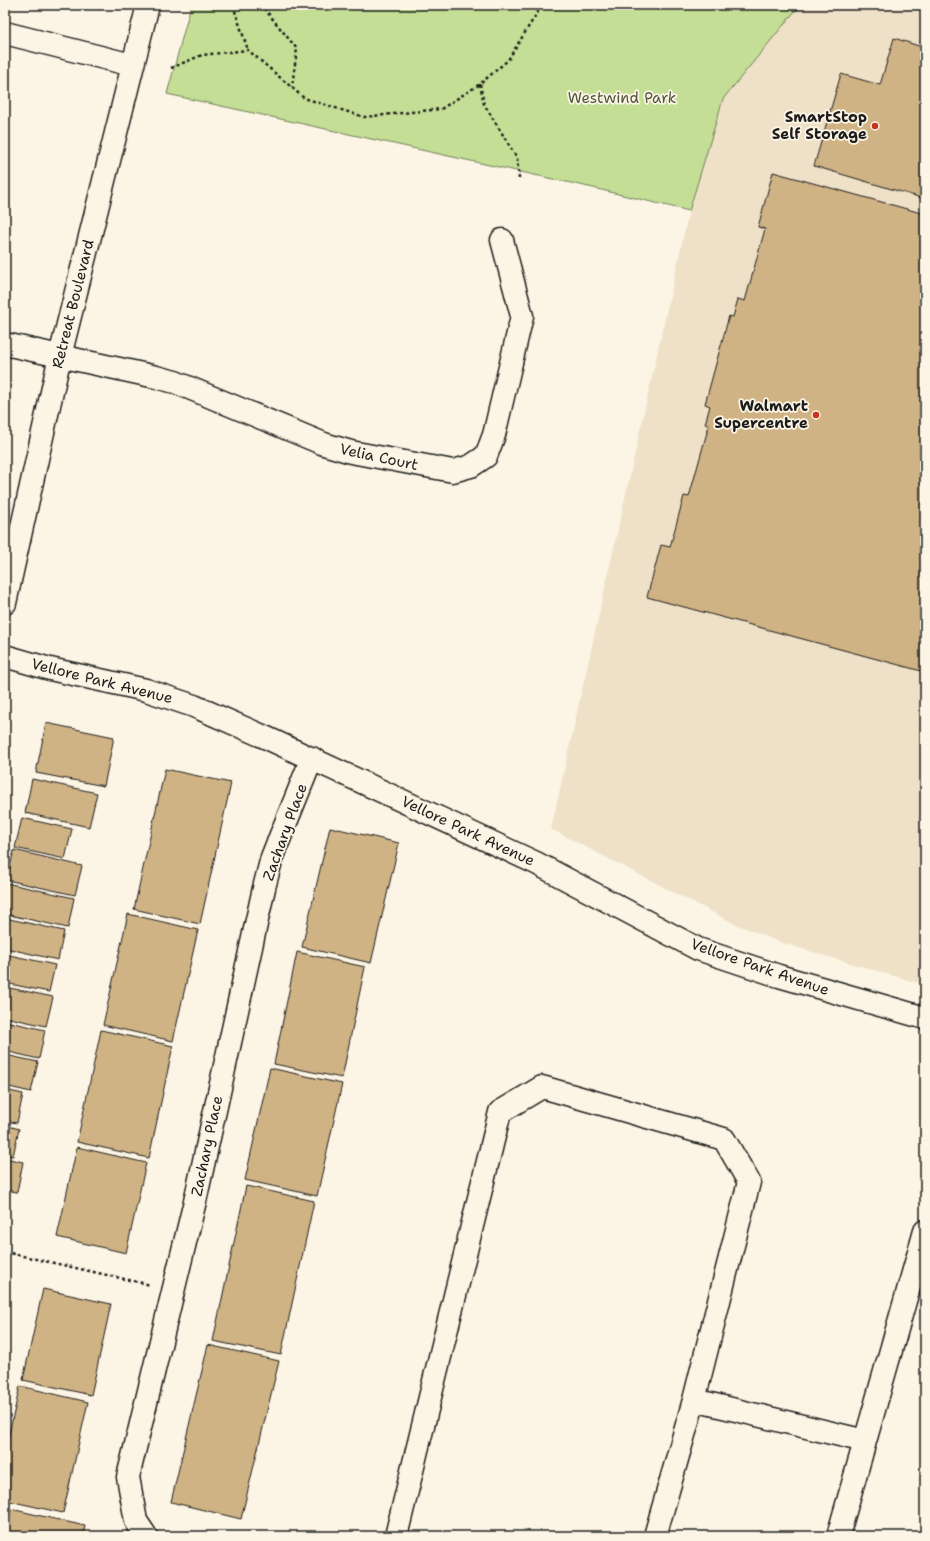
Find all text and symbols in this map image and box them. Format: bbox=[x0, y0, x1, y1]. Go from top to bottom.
park label: Westwind Park bbox=[568, 88, 676, 108]
place label: SmartStop Self Storage bbox=[772, 107, 867, 144]
marker: SmartStop Self Storage bbox=[870, 121, 880, 131]
street label: Retreat Boulevard bbox=[47, 237, 99, 371]
place label: Walmart Supercentre bbox=[714, 396, 808, 433]
marker: Walmart Supercentre bbox=[811, 410, 821, 420]
street label: Velia Court bbox=[338, 439, 420, 475]
street label: Vellore Park Avenue bbox=[29, 654, 175, 708]
street label: Zachary Place bbox=[258, 781, 312, 883]
street label: Vellore Park Avenue bbox=[398, 791, 538, 871]
street label: Vellore Park Avenue bbox=[688, 934, 832, 1000]
street label: Zachary Place bbox=[187, 1094, 227, 1198]

